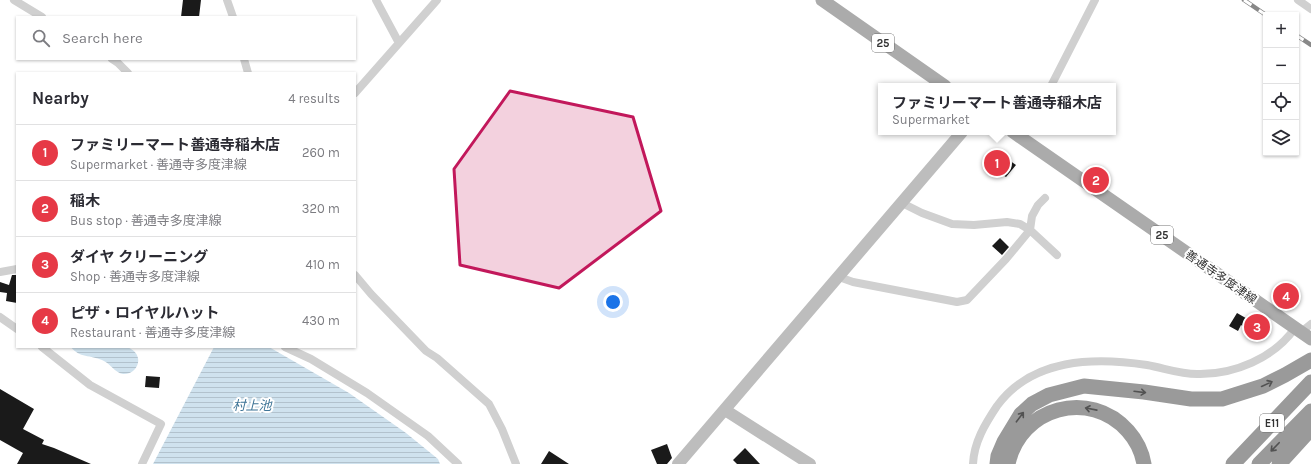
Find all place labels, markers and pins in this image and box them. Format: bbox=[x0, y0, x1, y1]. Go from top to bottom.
pin: 1 bbox=[984, 148, 1010, 178]
pin: 2 bbox=[1083, 165, 1109, 195]
pin: 4 bbox=[1273, 281, 1299, 311]
pin: 3 bbox=[1244, 312, 1270, 342]

